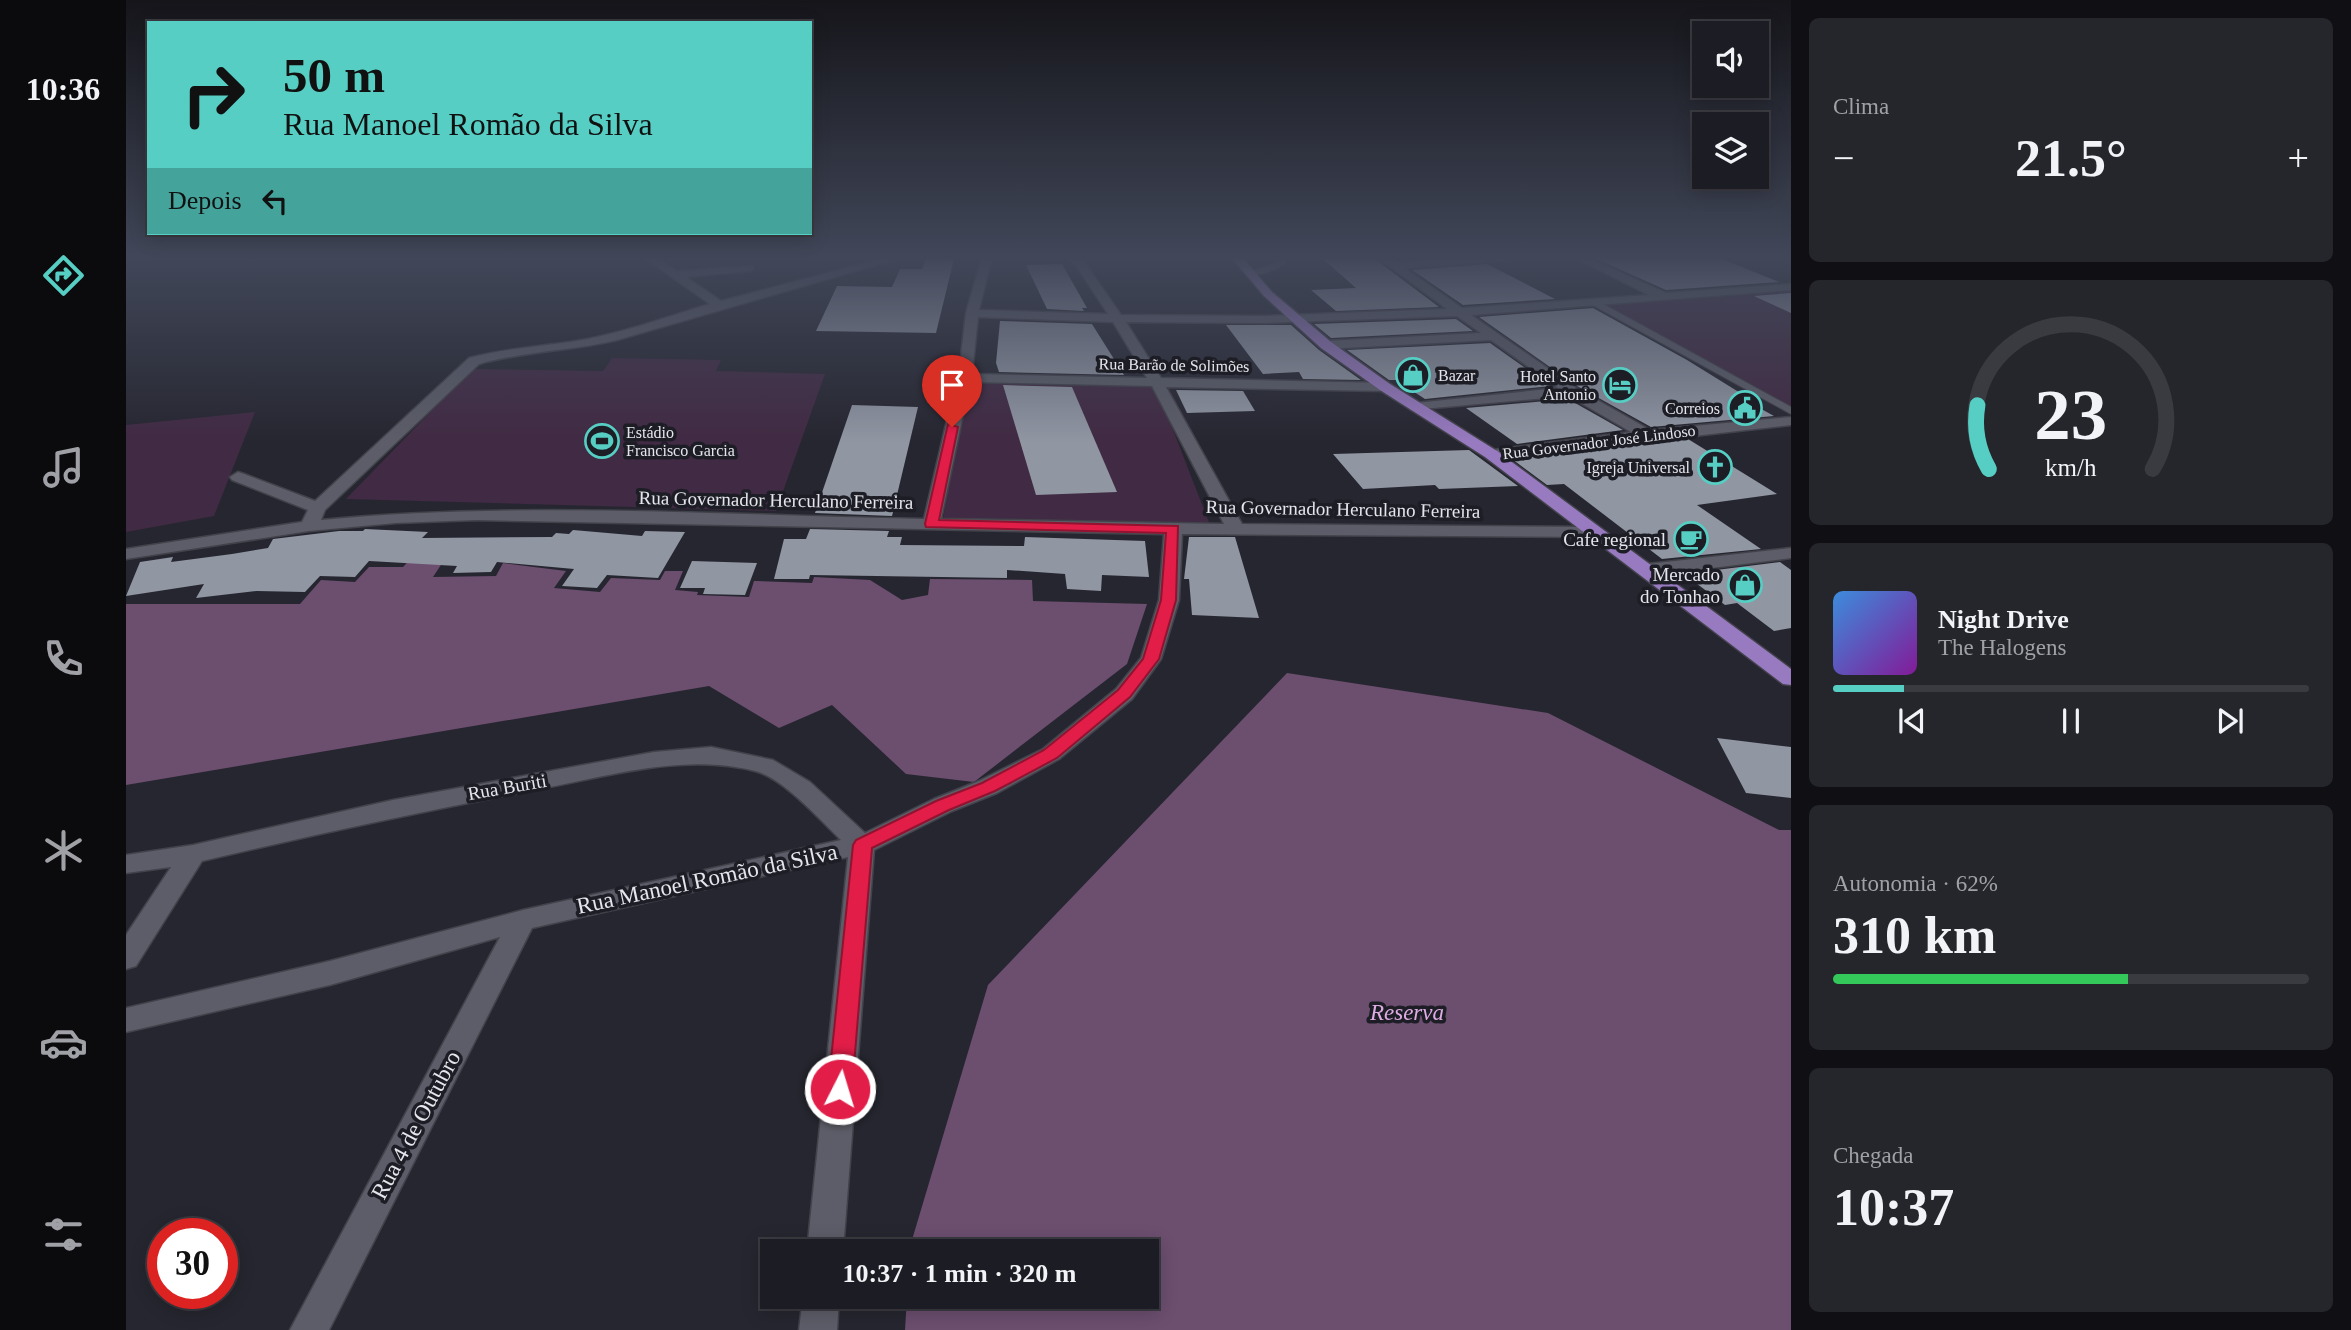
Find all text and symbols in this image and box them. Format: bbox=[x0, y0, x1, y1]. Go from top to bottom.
map controls bbox=[1692, 21, 1769, 189]
button: sound bbox=[1692, 21, 1769, 98]
text: 50 m bbox=[283, 48, 385, 103]
icon: right bbox=[168, 49, 259, 140]
text: 10:36 bbox=[26, 71, 100, 107]
text: Clima bbox=[1833, 94, 1889, 119]
text: Rua Manoel Romão da Silva bbox=[283, 106, 653, 142]
button: layers bbox=[1692, 112, 1769, 189]
text: 21.5° bbox=[2015, 130, 2127, 187]
text: − bbox=[1833, 137, 1854, 179]
text: + bbox=[2288, 137, 2309, 179]
icon: left bbox=[256, 182, 294, 220]
text: Depois bbox=[168, 186, 242, 215]
icon: directions bbox=[39, 251, 88, 300]
pin bbox=[922, 355, 982, 427]
street label: Rua Barão de Solimões bbox=[1099, 355, 1249, 375]
shop icon: Bazar bbox=[1394, 356, 1432, 394]
icon: arrive bbox=[933, 366, 971, 404]
hotel icon: Hotel Santo Antonio bbox=[1601, 366, 1639, 404]
place label: Bazar bbox=[1438, 367, 1476, 384]
place label: Hotel Santo Antonio bbox=[1520, 368, 1596, 403]
text: 23 bbox=[2035, 374, 2107, 455]
public building icon: Correios bbox=[1726, 389, 1764, 427]
place label: Correios bbox=[1665, 400, 1720, 417]
sports icon: Estádio Francisco Garcia bbox=[583, 422, 621, 460]
street label: Rua Governador José Lindoso bbox=[1502, 422, 1696, 462]
place label: Estádio Francisco Garcia bbox=[626, 424, 735, 459]
icon: music bbox=[39, 443, 88, 492]
church icon: Igreja Universal bbox=[1696, 448, 1734, 486]
text: km/h bbox=[2045, 453, 2097, 480]
place label: Igreja Universal bbox=[1586, 459, 1691, 477]
street label: Rua Governador Herculano Ferreira bbox=[638, 487, 914, 513]
street label: Rua Governador Herculano Ferreira bbox=[1205, 496, 1481, 522]
cafe icon: Cafe regional bbox=[1672, 520, 1710, 558]
place label: Cafe regional bbox=[1563, 529, 1666, 550]
place label: Mercado do Tonhao bbox=[1640, 564, 1720, 607]
shop icon: Mercado do Tonhao bbox=[1726, 566, 1764, 604]
text: Night Drive bbox=[1938, 605, 2069, 634]
icon: phone bbox=[39, 634, 88, 683]
text: The Halogens bbox=[1938, 635, 2066, 660]
icon: previous bbox=[1893, 702, 1931, 740]
icon: pause bbox=[2052, 702, 2090, 740]
icon: next bbox=[2211, 702, 2249, 740]
street label: Rua Buriti bbox=[466, 770, 548, 804]
icon: climate bbox=[39, 826, 88, 875]
street label: Rua Manoel Romão da Silva bbox=[574, 839, 840, 919]
text: Autonomia · 62% bbox=[1833, 871, 1998, 896]
text: 310 km bbox=[1833, 907, 1996, 964]
park label: Reserva bbox=[1369, 1000, 1444, 1025]
icon: car bbox=[39, 1018, 88, 1067]
street label: Rua 4 de Outubro bbox=[366, 1047, 466, 1203]
position arrow bbox=[803, 1052, 877, 1126]
text: Chegada bbox=[1833, 1143, 1913, 1168]
text: 10:37 bbox=[1833, 1179, 1954, 1236]
icon: filters bbox=[39, 1210, 88, 1259]
speed limit sign: 30 bbox=[147, 1218, 238, 1309]
text: 10:37 · 1 min · 320 m bbox=[843, 1259, 1077, 1288]

